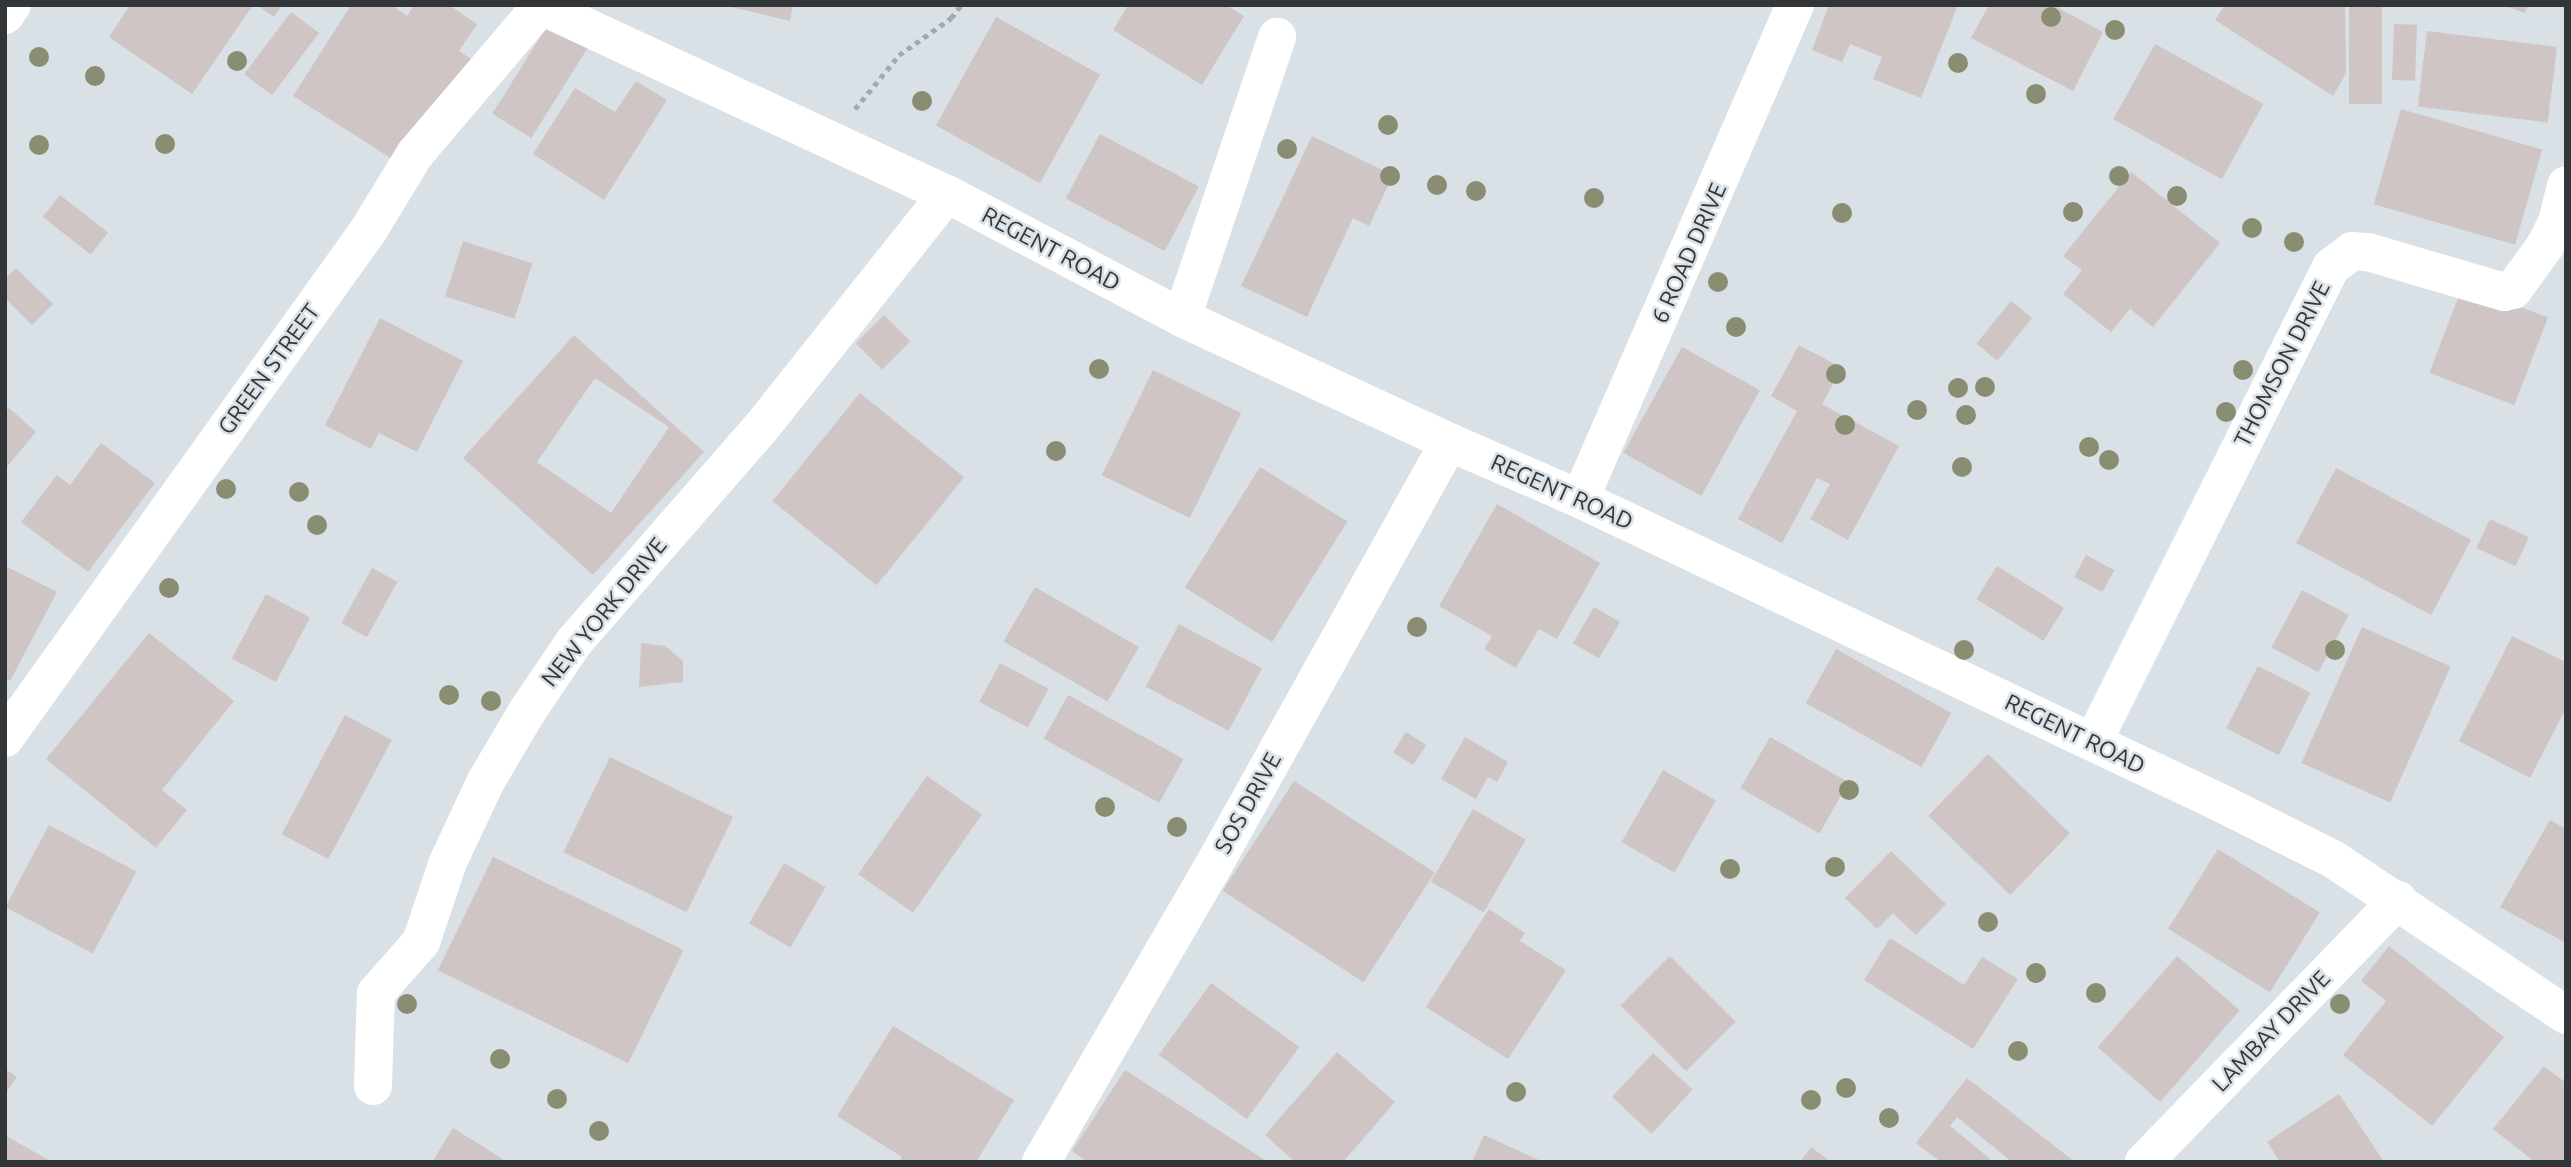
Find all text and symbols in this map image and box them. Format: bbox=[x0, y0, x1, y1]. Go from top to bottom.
street label: 6 ROAD DRIVE bbox=[1646, 179, 1732, 327]
street label: REGENT ROAD bbox=[977, 201, 1125, 297]
street label: THOMSON DRIVE bbox=[2228, 277, 2336, 451]
street label: GREEN STREET bbox=[212, 298, 326, 440]
street label: REGENT ROAD bbox=[1487, 448, 1637, 536]
street label: NEW YORK DRIVE bbox=[535, 532, 673, 692]
street label: REGENT ROAD bbox=[2000, 688, 2150, 780]
street label: SOS DRIVE bbox=[1209, 748, 1287, 858]
street label: LAMBAY DRIVE bbox=[2206, 965, 2336, 1097]

